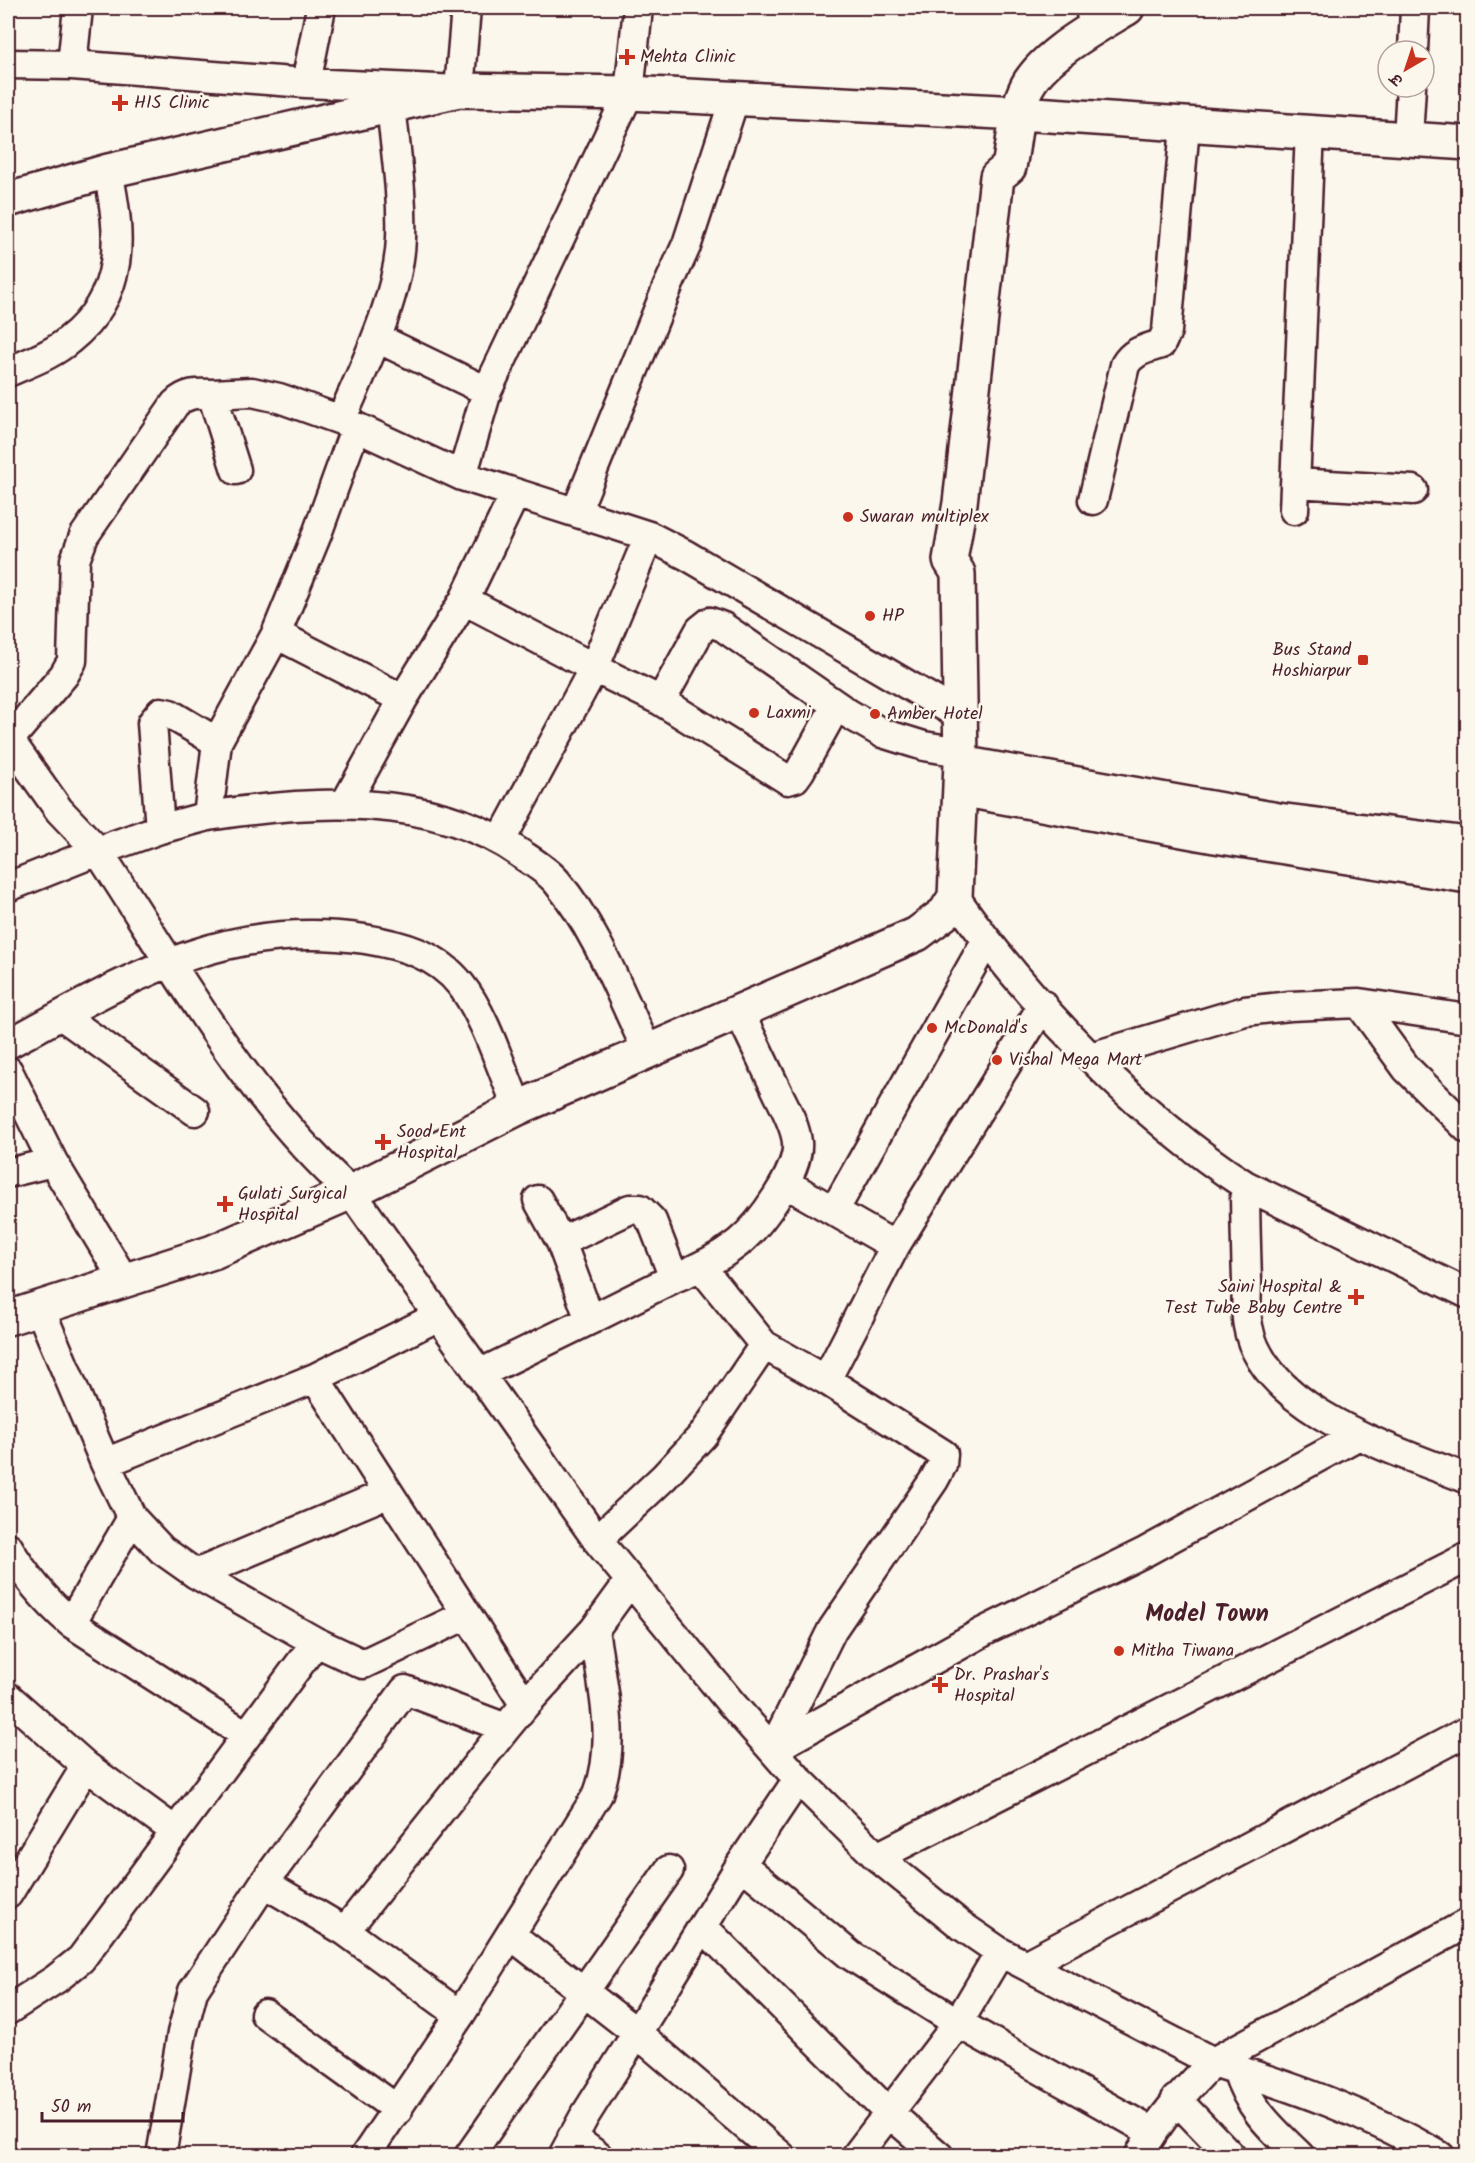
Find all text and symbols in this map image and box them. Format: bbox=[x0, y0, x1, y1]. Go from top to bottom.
north arrow bbox=[1376, 39, 1436, 99]
place label: Mehta Clinic bbox=[640, 43, 736, 72]
marker: Mehta Clinic bbox=[618, 48, 636, 66]
text: उ bbox=[1383, 65, 1409, 92]
place label: HIS Clinic bbox=[134, 89, 210, 118]
marker: HIS Clinic bbox=[111, 94, 129, 112]
place label: Swaran multiplex bbox=[860, 503, 989, 532]
marker: Swaran multiplex bbox=[841, 510, 855, 524]
place label: HP bbox=[882, 602, 905, 631]
marker: HP bbox=[863, 609, 877, 623]
place label: Bus Stand Hoshiarpur bbox=[1272, 636, 1352, 686]
marker: Bus Stand Hoshiarpur bbox=[1356, 653, 1370, 667]
place label: Laxmi bbox=[766, 699, 811, 728]
place label: Amber Hotel bbox=[887, 700, 983, 729]
marker: Laxmi bbox=[747, 706, 761, 720]
marker: Amber Hotel bbox=[868, 707, 882, 721]
place label: McDonald's bbox=[944, 1014, 1028, 1043]
marker: McDonald's bbox=[925, 1021, 939, 1035]
place label: Vishal Mega Mart bbox=[1009, 1046, 1143, 1075]
marker: Vishal Mega Mart bbox=[990, 1053, 1004, 1067]
place label: Sood Ent Hospital bbox=[397, 1118, 467, 1168]
marker: Sood Ent Hospital bbox=[374, 1133, 392, 1151]
place label: Gulati Surgical Hospital bbox=[238, 1180, 347, 1230]
marker: Gulati Surgical Hospital bbox=[216, 1195, 234, 1213]
place label: Saini Hospital & Test Tube Baby Centre bbox=[1165, 1273, 1342, 1323]
marker: Saini Hospital & Test Tube Baby Centre bbox=[1347, 1288, 1365, 1306]
district label: Model Town bbox=[1145, 1595, 1269, 1634]
place label: Mitha Tiwana bbox=[1131, 1637, 1234, 1666]
marker: Mitha Tiwana bbox=[1112, 1644, 1126, 1658]
place label: Dr. Prashar's Hospital bbox=[954, 1661, 1050, 1711]
marker: Dr. Prashar's Hospital bbox=[931, 1676, 949, 1694]
scale bar bbox=[42, 2085, 183, 2123]
text: 50 m bbox=[51, 2093, 91, 2122]

